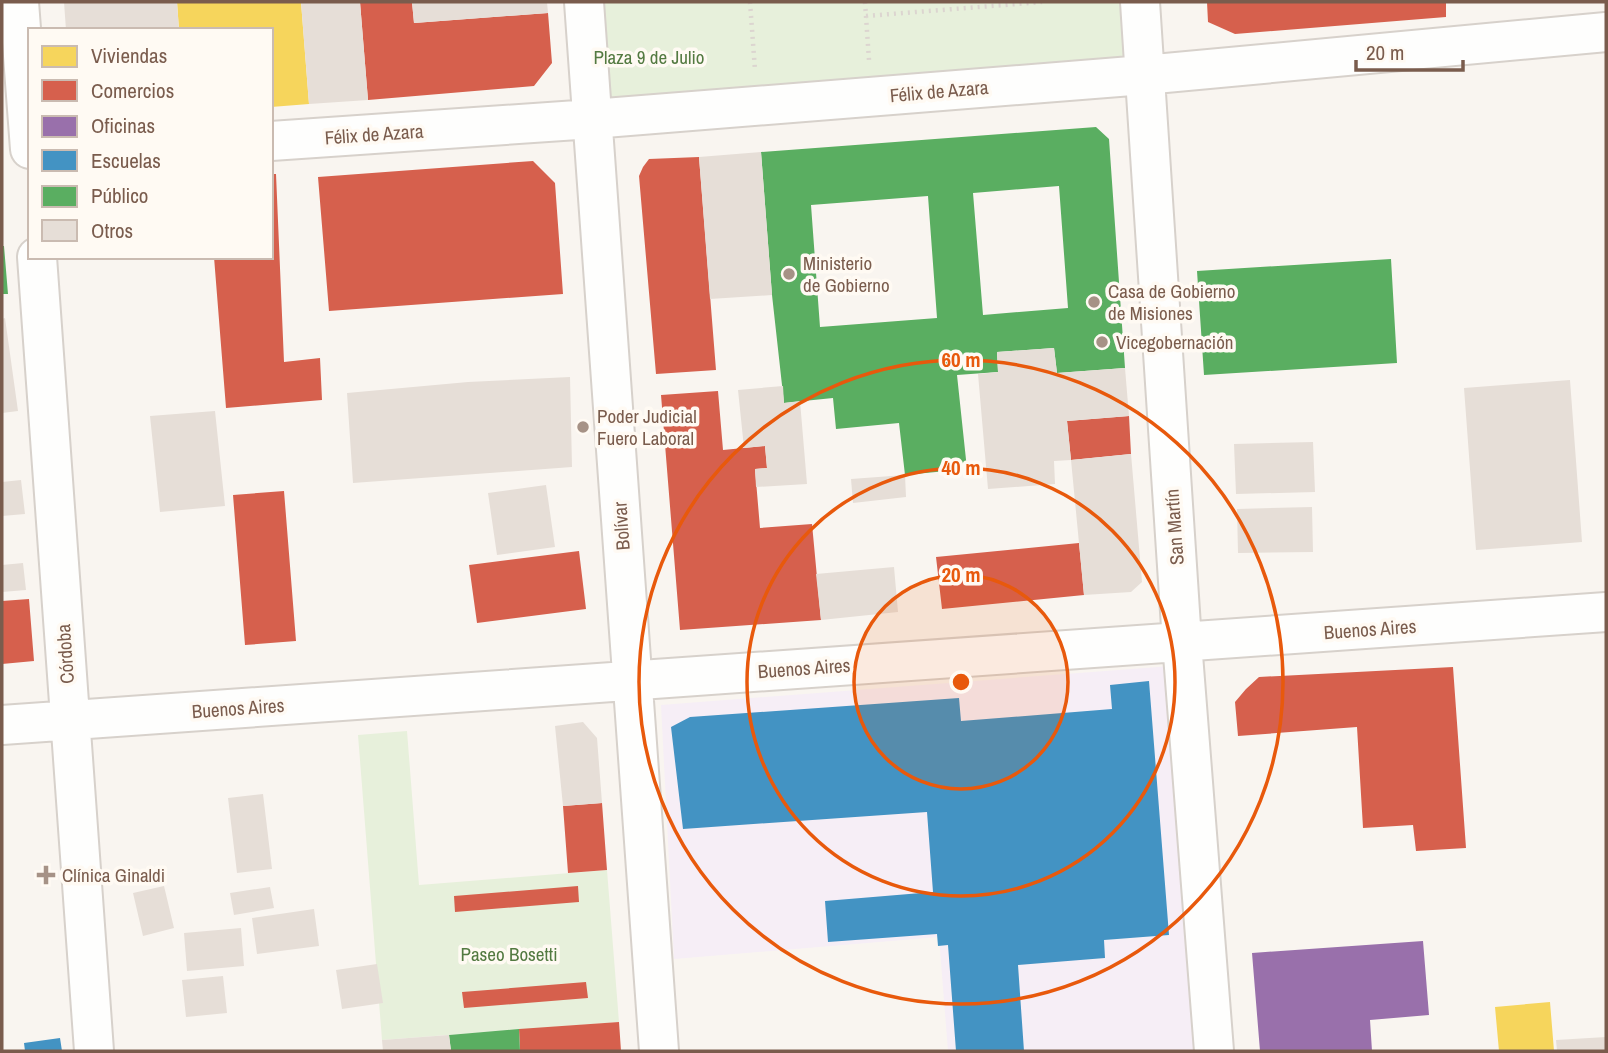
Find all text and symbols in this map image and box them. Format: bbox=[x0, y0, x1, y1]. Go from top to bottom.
legend bbox=[28, 28, 273, 259]
scale bar bbox=[1356, 28, 1463, 72]
text: 20 m bbox=[1366, 38, 1404, 67]
text: Viviendas bbox=[91, 41, 167, 70]
park label: Plaza 9 de Julio bbox=[594, 44, 704, 70]
street label: Félix de Azara bbox=[889, 74, 990, 108]
text: Comercios bbox=[91, 76, 174, 105]
text: Oficinas bbox=[91, 111, 155, 140]
street label: Félix de Azara bbox=[324, 118, 425, 150]
text: Escuelas bbox=[91, 146, 161, 175]
text: Público bbox=[91, 181, 148, 210]
text: Otros bbox=[91, 216, 133, 245]
place label: Ministerio de Gobierno bbox=[803, 250, 890, 298]
marker: Ministerio de Gobierno bbox=[781, 266, 797, 282]
place label: Casa de Gobierno de Misiones bbox=[1108, 278, 1235, 326]
marker: Casa de Gobierno de Misiones bbox=[1086, 294, 1102, 310]
place label: Vicegobernación bbox=[1116, 329, 1234, 355]
marker: Vicegobernación bbox=[1094, 334, 1110, 350]
text: 60 m bbox=[941, 345, 981, 374]
place label: Poder Judicial Fuero Laboral bbox=[597, 403, 697, 451]
marker: Poder Judicial Fuero Laboral bbox=[575, 419, 591, 435]
text: 40 m bbox=[941, 453, 981, 482]
street label: San Martín bbox=[1158, 488, 1190, 566]
street label: Bolívar bbox=[606, 500, 636, 551]
text: 20 m bbox=[941, 560, 981, 589]
street label: Buenos Aires bbox=[1323, 613, 1417, 645]
street label: Córdoba bbox=[50, 623, 80, 685]
street label: Buenos Aires bbox=[757, 652, 851, 684]
centre of rings bbox=[949, 670, 973, 694]
street label: Buenos Aires bbox=[191, 692, 285, 724]
place label: Clínica Ginaldi bbox=[62, 862, 165, 888]
marker: Clínica Ginaldi bbox=[36, 865, 56, 885]
park label: Paseo Bosetti bbox=[460, 941, 558, 967]

